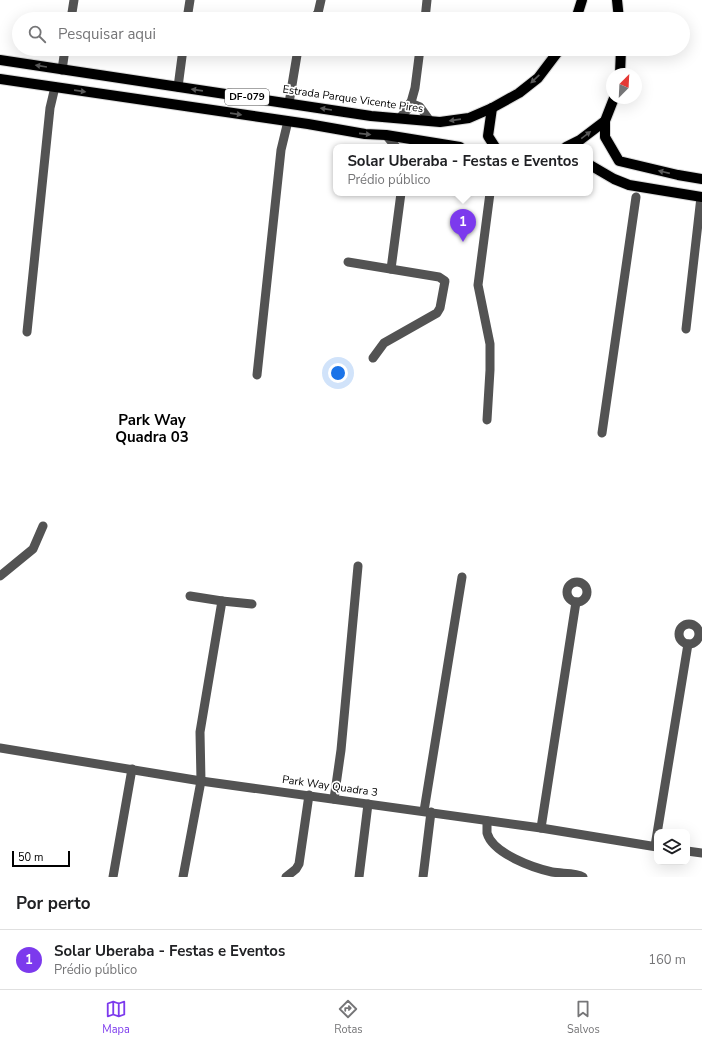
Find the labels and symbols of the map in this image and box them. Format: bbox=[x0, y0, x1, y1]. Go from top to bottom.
one-way arrow bbox=[35, 63, 47, 69]
north arrow bbox=[606, 68, 642, 104]
one-way arrow bbox=[531, 74, 540, 83]
street label: Estrada Parque Vicente Pires bbox=[282, 82, 424, 116]
one-way arrow bbox=[191, 87, 203, 93]
one-way arrow bbox=[74, 88, 86, 94]
road number: DF-079 bbox=[225, 89, 269, 105]
one-way arrow bbox=[320, 106, 332, 112]
one-way arrow bbox=[230, 111, 242, 117]
one-way arrow bbox=[449, 117, 461, 123]
one-way arrow bbox=[359, 130, 371, 137]
one-way arrow bbox=[581, 131, 592, 139]
one-way arrow bbox=[657, 168, 670, 174]
pin: 1 bbox=[450, 209, 476, 242]
your location bbox=[328, 363, 348, 383]
district label: Park Way Quadra 03 bbox=[115, 410, 189, 447]
street label: Park Way Quadra 3 bbox=[281, 772, 379, 800]
scale bar bbox=[12, 849, 70, 868]

